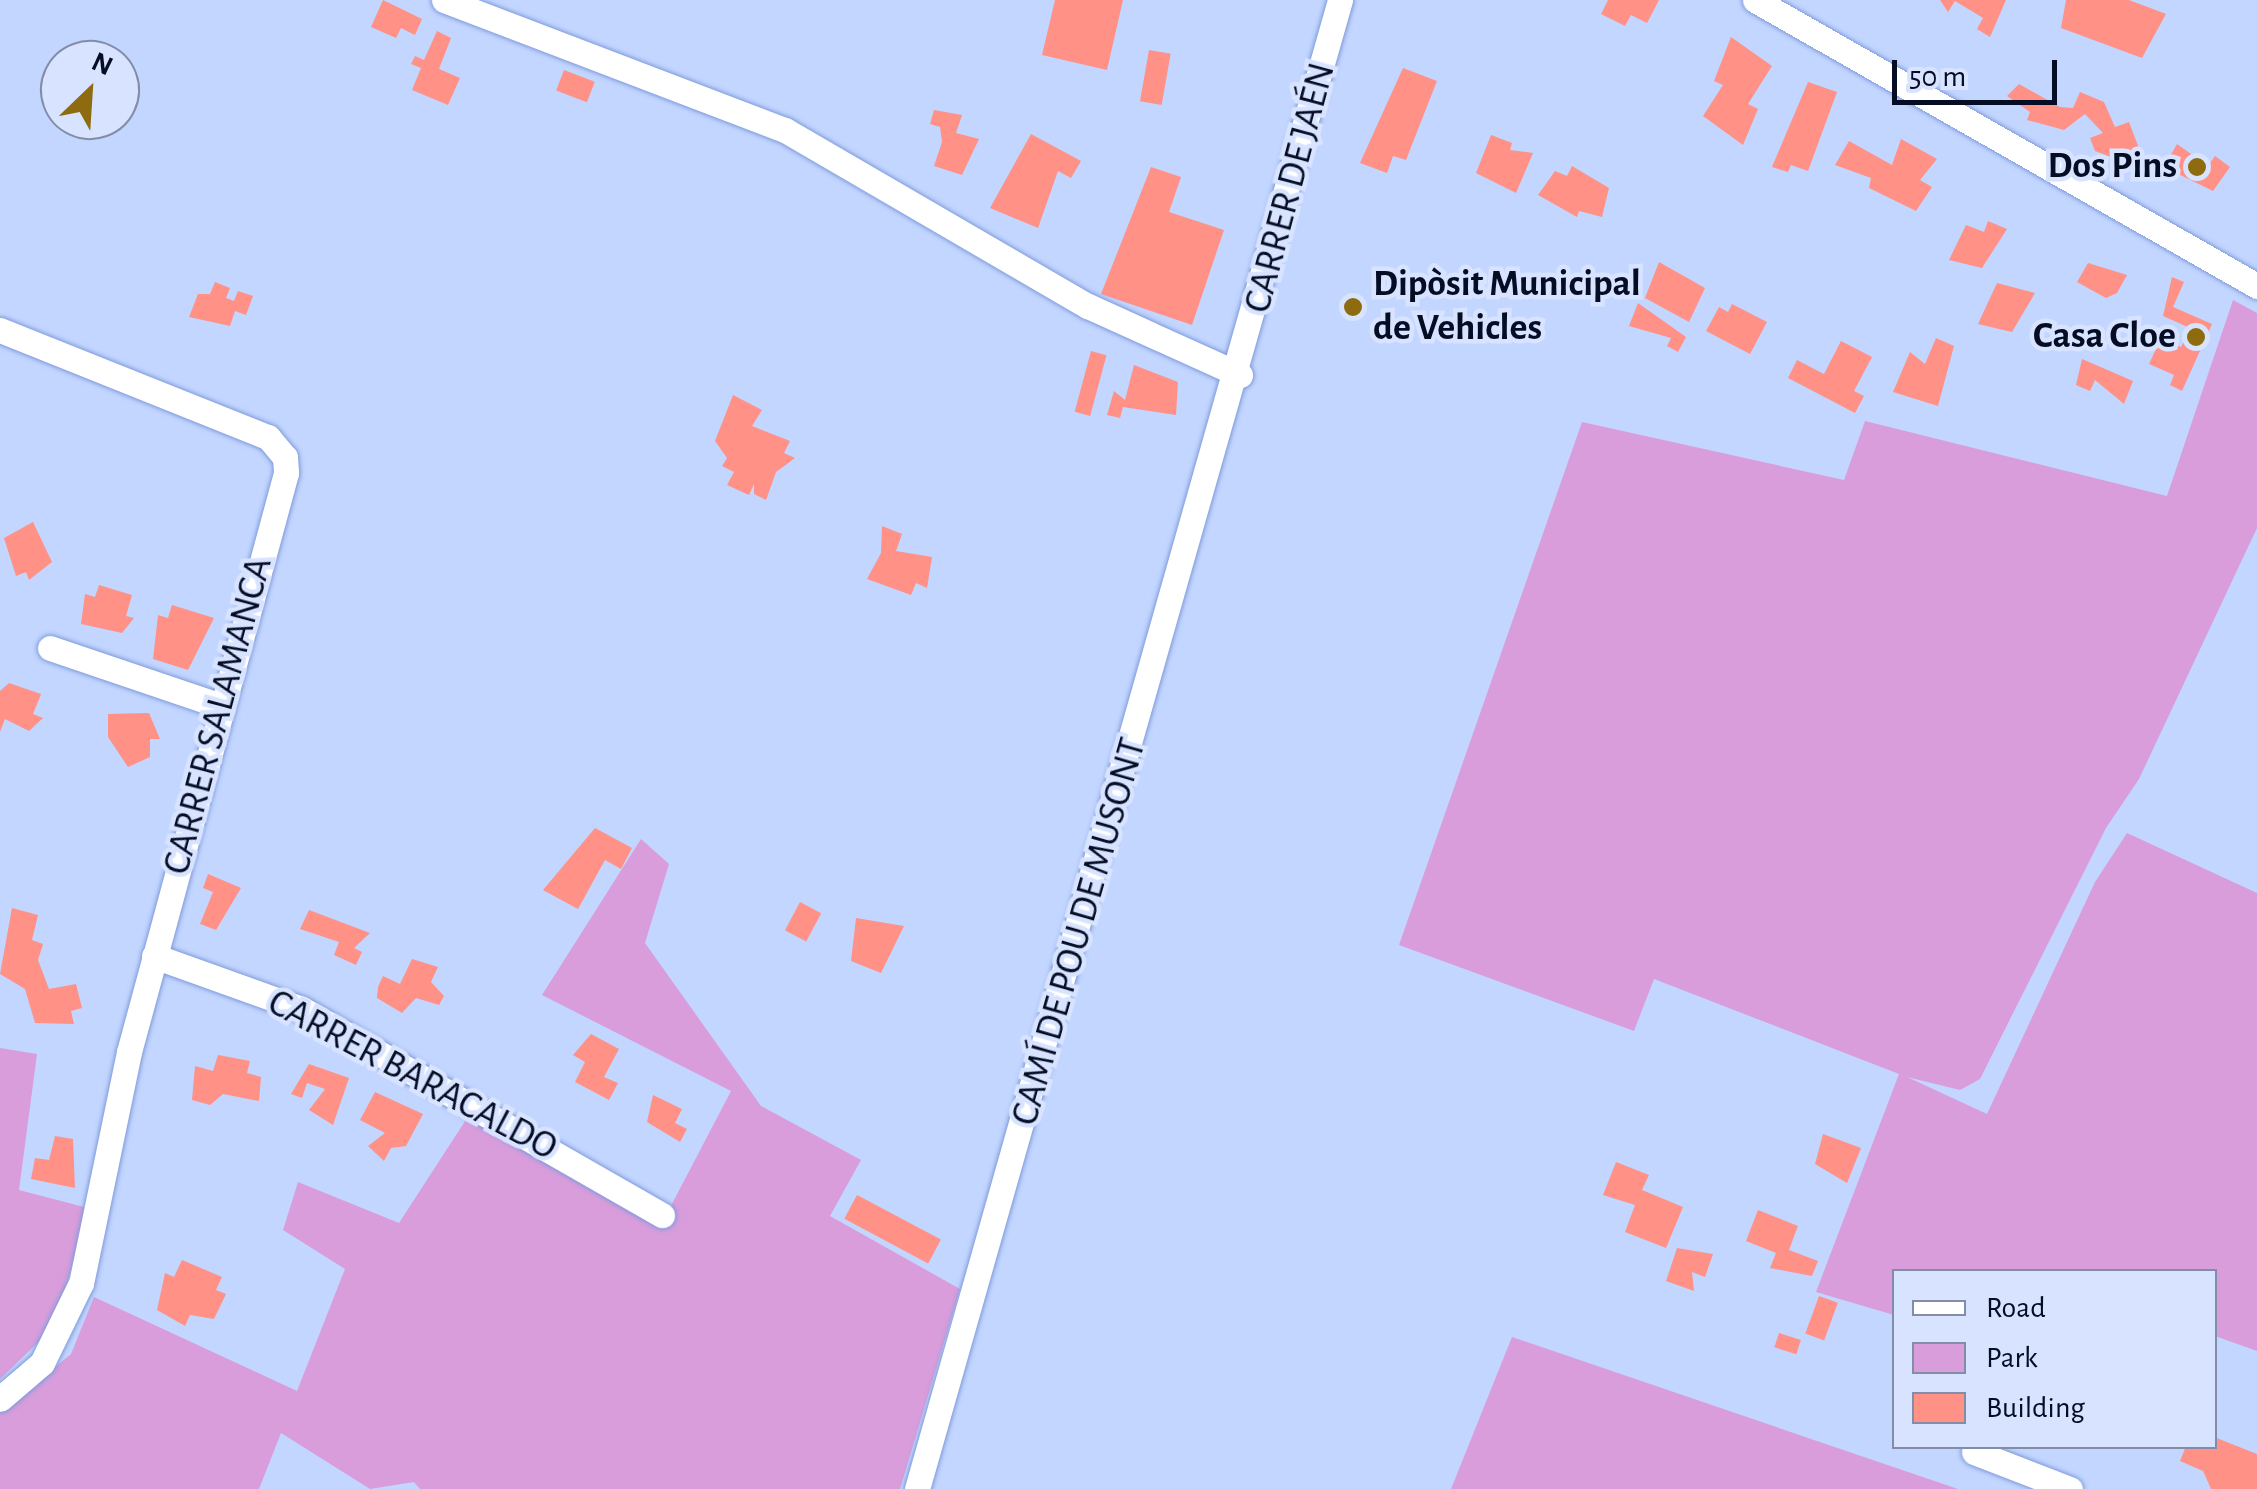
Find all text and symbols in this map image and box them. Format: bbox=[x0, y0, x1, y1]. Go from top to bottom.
north arrow bbox=[40, 40, 140, 140]
scale bar bbox=[1897, 40, 2062, 102]
text: N bbox=[87, 48, 117, 81]
street label: CARRER DE JAÉN bbox=[1236, 58, 1346, 318]
text: 50 m bbox=[1909, 62, 1966, 92]
place label: Dos Pins bbox=[2048, 144, 2177, 190]
marker: Dos Pins bbox=[2186, 156, 2208, 178]
place label: Dipòsit Municipal de Vehicles bbox=[1373, 262, 1641, 352]
marker: Dipòsit Municipal de Vehicles bbox=[1342, 296, 1364, 318]
place label: Casa Cloe bbox=[2033, 314, 2176, 360]
marker: Casa Cloe bbox=[2185, 326, 2207, 348]
street label: CARRER SALAMANCA bbox=[155, 553, 283, 879]
street label: CAMÍ DE POU DE MUSONT bbox=[1003, 733, 1157, 1131]
street label: CARRER BARACALDO bbox=[260, 981, 564, 1171]
legend bbox=[1892, 1269, 2217, 1449]
text: Road bbox=[1986, 1293, 2046, 1323]
text: Park bbox=[1986, 1343, 2038, 1373]
text: Building bbox=[1986, 1393, 2085, 1423]

